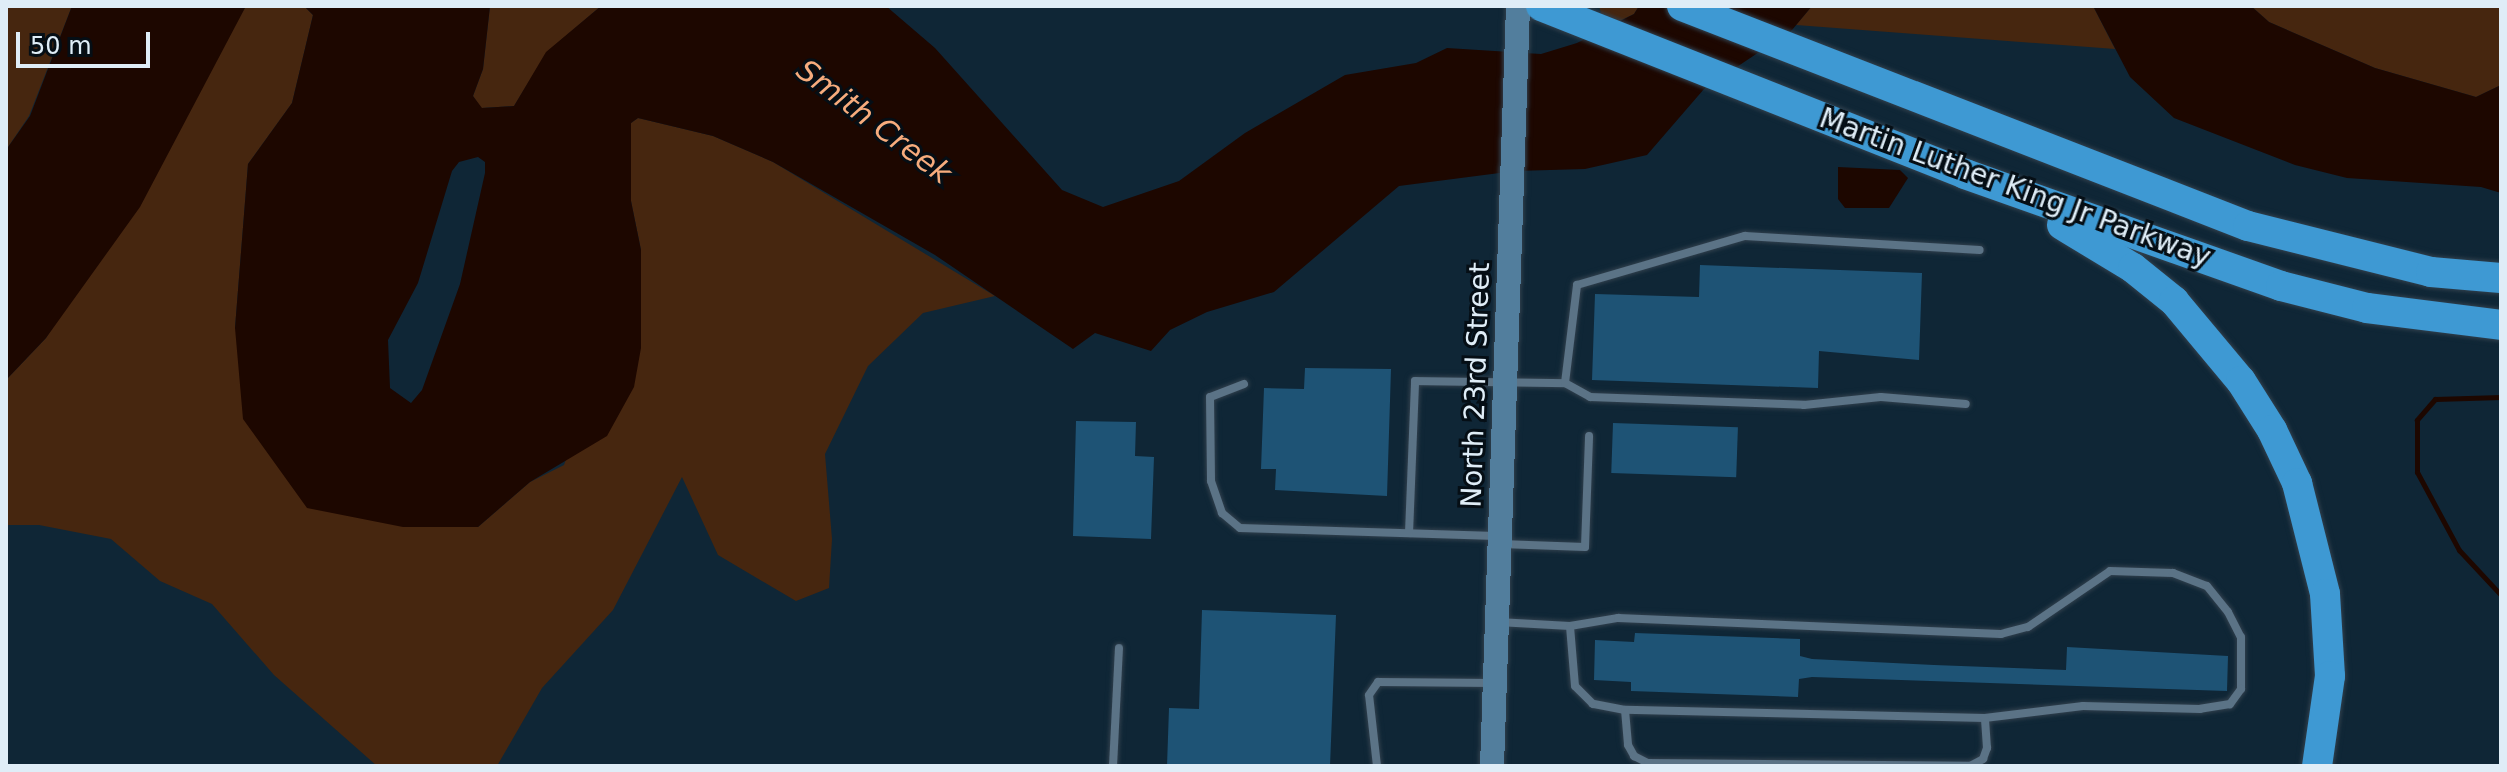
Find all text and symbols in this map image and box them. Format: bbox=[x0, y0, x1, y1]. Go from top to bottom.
scale bar bbox=[20, 16, 154, 66]
text: 50 m bbox=[30, 32, 92, 60]
water label: Smith Creek bbox=[790, 52, 958, 192]
street label: Martin Luther King Jr Parkway bbox=[1815, 101, 2215, 275]
street label: North 23rd Street bbox=[1455, 262, 1497, 508]

